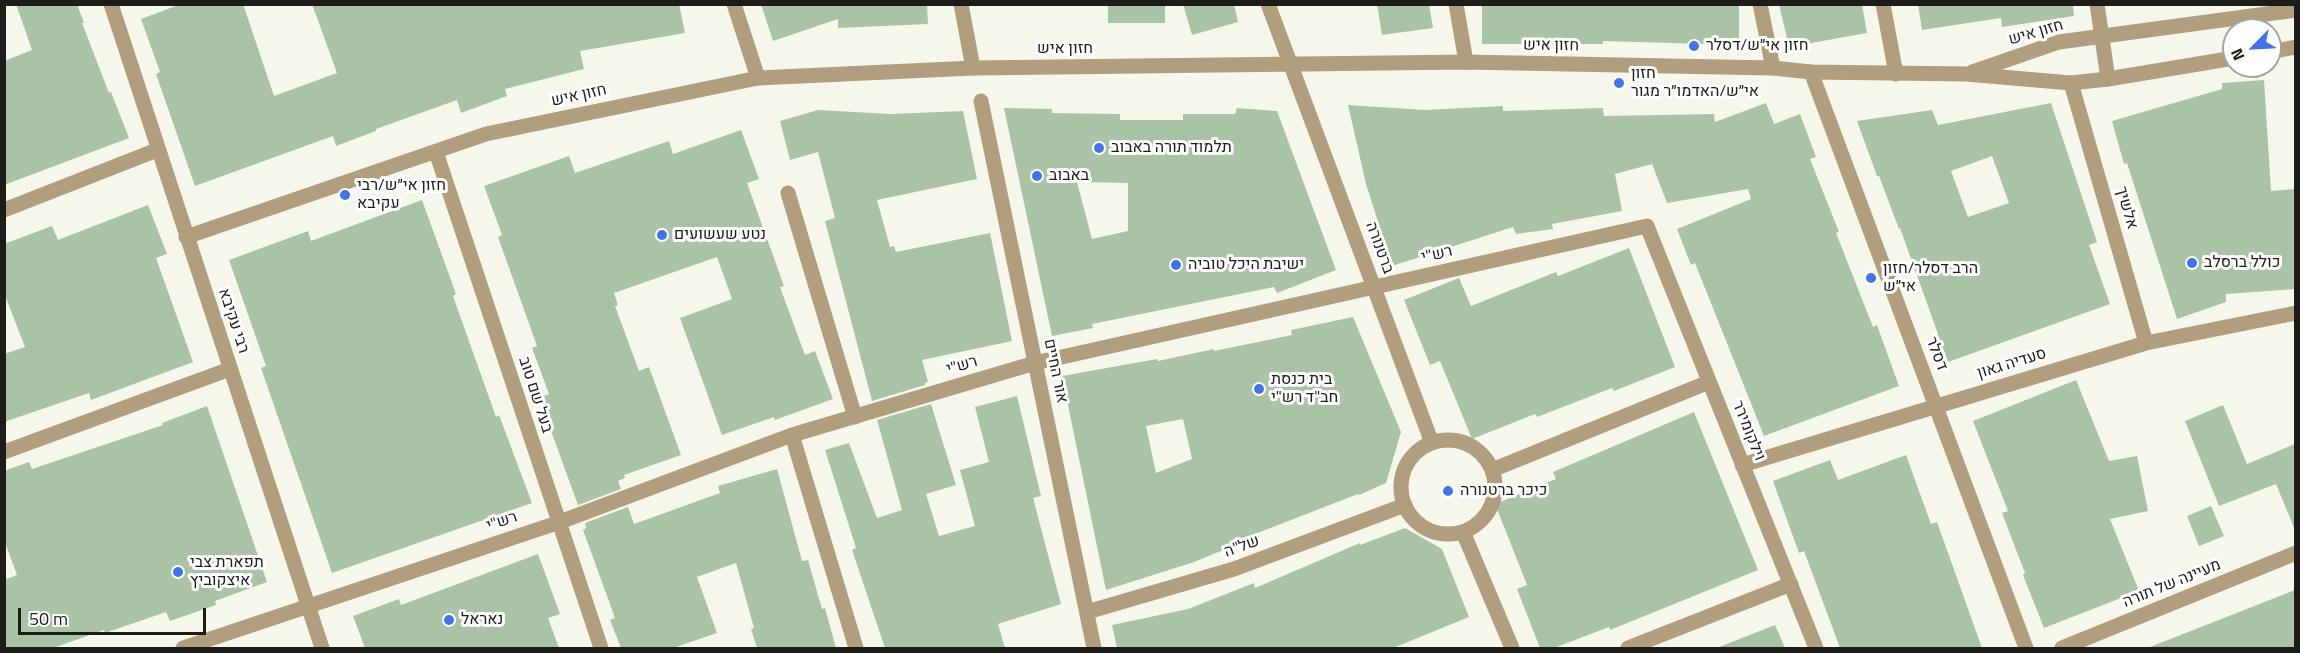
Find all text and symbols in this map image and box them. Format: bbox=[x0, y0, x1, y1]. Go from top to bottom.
street label: חזון איש bbox=[2006, 16, 2066, 50]
north arrow bbox=[2222, 18, 2282, 78]
street label: חזון איש bbox=[1523, 36, 1579, 56]
place label: חזון אי״ש/דסלר bbox=[1706, 36, 1808, 56]
street label: חזון איש bbox=[1037, 39, 1093, 59]
marker: חזון אי״ש/דסלר bbox=[1687, 39, 1701, 53]
text: N bbox=[2224, 45, 2251, 64]
place label: חזון אי״ש/האדמו״ר מגור bbox=[1631, 64, 1759, 102]
marker: חזון אי״ש/האדמו״ר מגור bbox=[1612, 76, 1626, 90]
street label: חזון איש bbox=[550, 81, 608, 111]
place label: תלמוד תורה באבוב bbox=[1111, 138, 1232, 158]
marker: תלמוד תורה באבוב bbox=[1092, 141, 1106, 155]
place label: באבוב bbox=[1049, 166, 1089, 186]
marker: באבוב bbox=[1030, 169, 1044, 183]
place label: חזון אי״ש/רבי עקיבא bbox=[357, 176, 446, 214]
street label: אלשיך bbox=[2111, 184, 2141, 232]
marker: חזון אי״ש/רבי עקיבא bbox=[338, 188, 352, 202]
street label: ברטנורה bbox=[1361, 219, 1397, 277]
place label: נטע שעשועים bbox=[674, 225, 766, 245]
marker: נטע שעשועים bbox=[655, 228, 669, 242]
street label: רש"י bbox=[1420, 242, 1454, 268]
place label: כולל ברסלב bbox=[2204, 253, 2280, 273]
place label: ישיבת היכל טוביה bbox=[1188, 255, 1304, 275]
marker: כולל ברסלב bbox=[2185, 256, 2199, 270]
marker: ישיבת היכל טוביה bbox=[1169, 258, 1183, 272]
place label: הרב דסלר/חזון אי״ש bbox=[1883, 259, 1978, 297]
marker: הרב דסלר/חזון אי״ש bbox=[1864, 271, 1878, 285]
street label: רבי עקיבא bbox=[213, 286, 253, 356]
street label: דסלר bbox=[1921, 334, 1951, 374]
street label: אור החיים bbox=[1039, 337, 1071, 405]
street label: סעדיה גאון bbox=[1975, 344, 2049, 384]
street label: רש"י bbox=[944, 352, 980, 380]
street label: בעל שם טוב bbox=[514, 355, 556, 435]
place label: בית כנסת חב"ד רש"י bbox=[1271, 370, 1338, 408]
marker: בית כנסת חב"ד רש"י bbox=[1252, 382, 1266, 396]
street label: וילקומירר bbox=[1727, 398, 1769, 464]
place label: כיכר ברטנורה bbox=[1460, 481, 1547, 501]
marker: כיכר ברטנורה bbox=[1441, 484, 1455, 498]
street label: רש"י bbox=[484, 508, 520, 536]
street label: של"ה bbox=[1222, 532, 1262, 562]
place label: תפארת צבי איצקוביץ bbox=[190, 553, 264, 591]
street label: מעיינה של תורה bbox=[2120, 556, 2224, 612]
marker: תפארת צבי איצקוביץ bbox=[171, 565, 185, 579]
scale bar bbox=[21, 596, 208, 634]
text: 50 m bbox=[29, 605, 68, 632]
place label: נאראל bbox=[461, 610, 503, 630]
marker: נאראל bbox=[442, 613, 456, 627]

